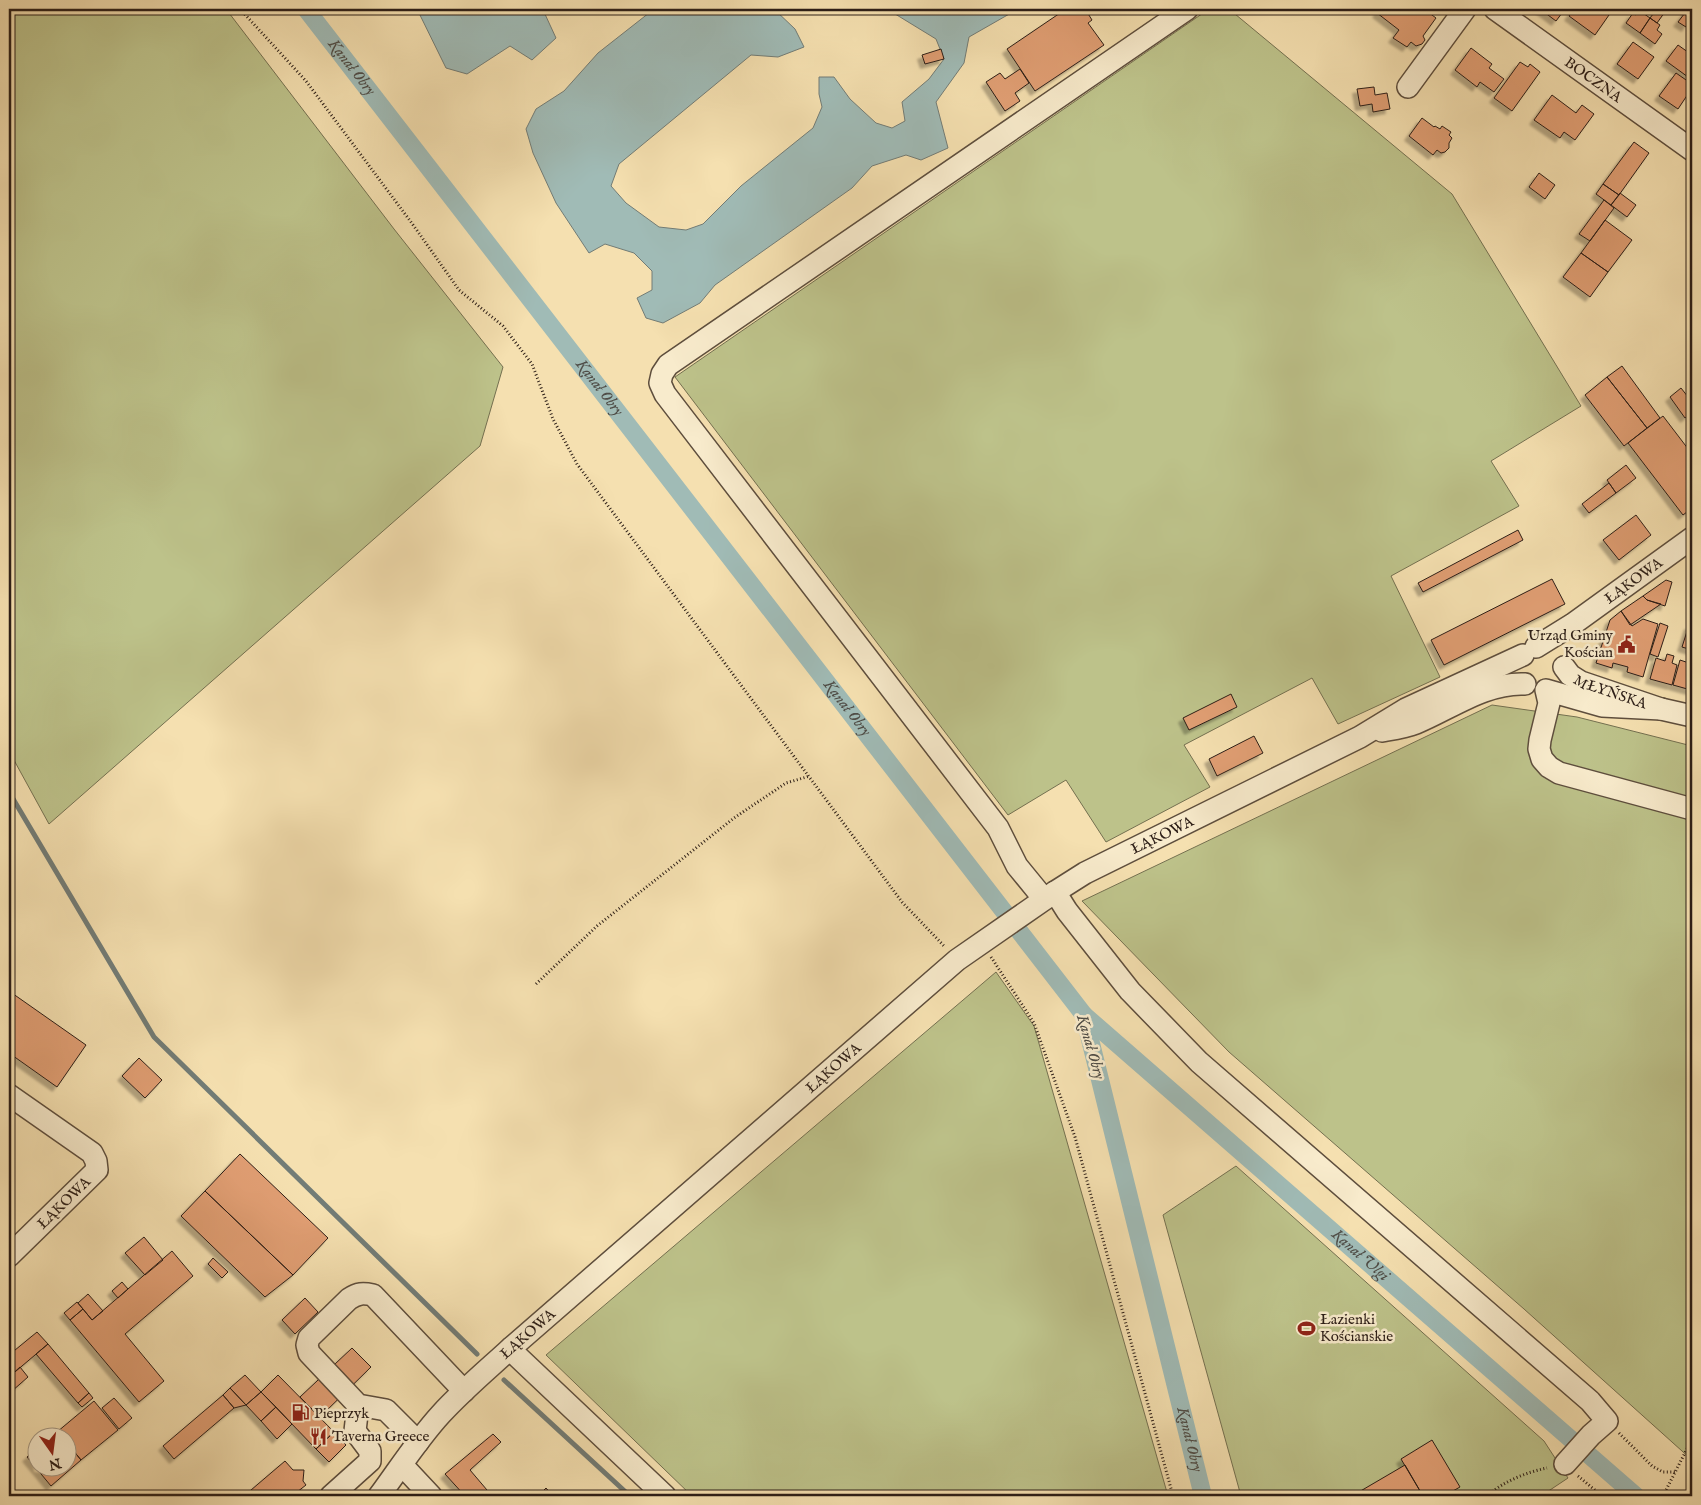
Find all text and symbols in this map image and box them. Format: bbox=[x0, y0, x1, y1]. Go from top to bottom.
water label: Kanał Obry bbox=[322, 34, 380, 101]
street label: BOCZNA bbox=[1561, 52, 1627, 107]
water label: Kanał Obry bbox=[570, 355, 628, 421]
street label: ŁĄKOWA bbox=[1600, 552, 1667, 608]
place label: Urząd Gminy Kościan bbox=[1528, 626, 1614, 662]
public building icon: Urząd Gminy Kościan bbox=[1617, 634, 1637, 654]
street label: MŁYŃSKA bbox=[1570, 670, 1650, 713]
water label: Kanał Obry bbox=[818, 675, 876, 741]
street label: ŁĄKOWA bbox=[1128, 811, 1197, 858]
water label: Kanał Obry bbox=[1071, 1011, 1109, 1083]
street label: ŁĄKOWA bbox=[801, 1038, 865, 1097]
street label: ŁĄKOWA bbox=[33, 1172, 95, 1233]
water label: Kanał Ulgi bbox=[1326, 1224, 1394, 1287]
street label: ŁĄKOWA bbox=[496, 1304, 560, 1363]
place label: Łazienki Kościanskie bbox=[1320, 1310, 1393, 1346]
sports icon: Łazienki Kościanskie bbox=[1296, 1318, 1316, 1338]
fuel station icon: Pieprzyk bbox=[290, 1403, 310, 1423]
place label: Pieprzyk bbox=[314, 1404, 370, 1423]
water label: Kanał Obry bbox=[1171, 1404, 1207, 1475]
restaurant icon: Taverna Greece bbox=[308, 1426, 328, 1446]
place label: Taverna Greece bbox=[332, 1427, 429, 1446]
north arrow bbox=[28, 1428, 78, 1478]
text: N bbox=[47, 1453, 64, 1474]

